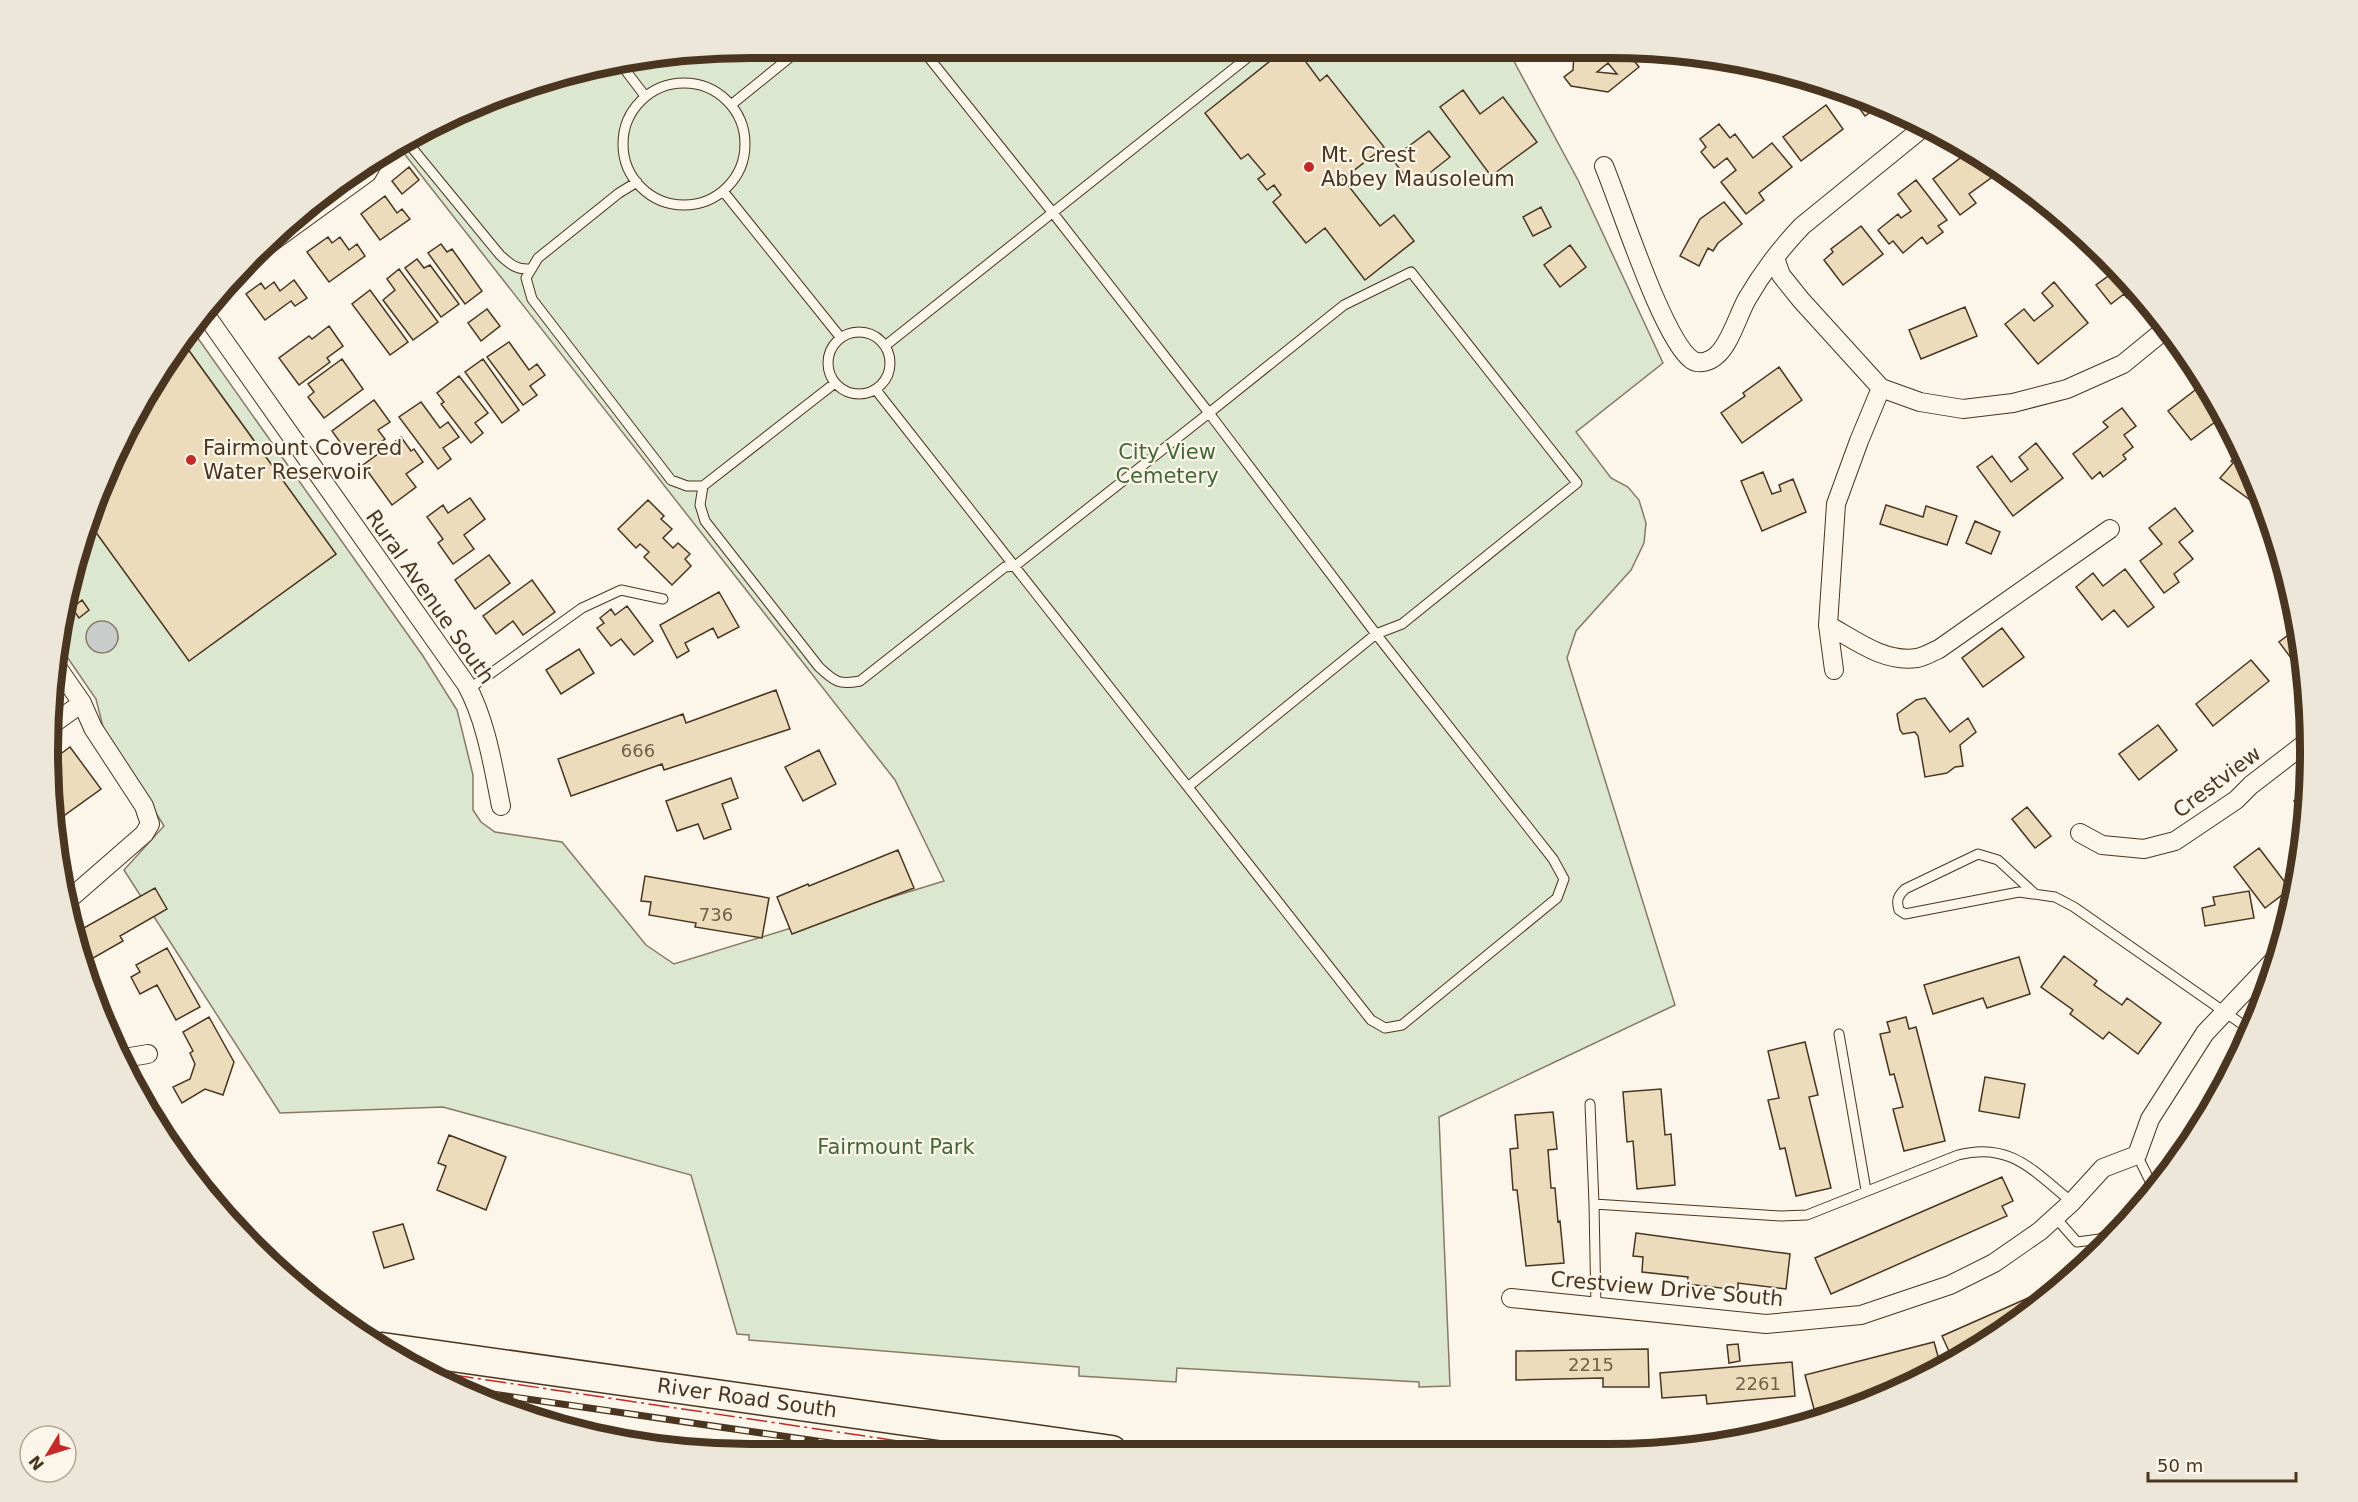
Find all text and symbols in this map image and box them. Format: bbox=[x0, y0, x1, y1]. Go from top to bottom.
place label: Mt. Crest Abbey Mausoleum bbox=[1321, 143, 1515, 191]
marker: Mt. Crest Abbey Mausoleum bbox=[1302, 160, 1316, 174]
place label: Fairmount Covered Water Reservoir bbox=[203, 436, 402, 484]
park label: City View Cemetery bbox=[1115, 440, 1219, 488]
marker: Fairmount Covered Water Reservoir bbox=[184, 453, 198, 467]
street label: Rural Avenue South bbox=[361, 505, 499, 689]
house number: 666 bbox=[621, 740, 655, 761]
street label: Crestview bbox=[2169, 741, 2265, 823]
house number: 736 bbox=[699, 904, 733, 925]
park label: Fairmount Park bbox=[817, 1135, 976, 1159]
street label: Crestview Drive South bbox=[1550, 1267, 1784, 1311]
house number: 2215 bbox=[1568, 1354, 1614, 1375]
street label: River Road South bbox=[655, 1373, 839, 1423]
house number: 2261 bbox=[1735, 1373, 1781, 1394]
north arrow bbox=[18, 1424, 78, 1484]
scale bar bbox=[2148, 1445, 2296, 1483]
text: N bbox=[25, 1452, 48, 1474]
text: 50 m bbox=[2157, 1455, 2203, 1476]

